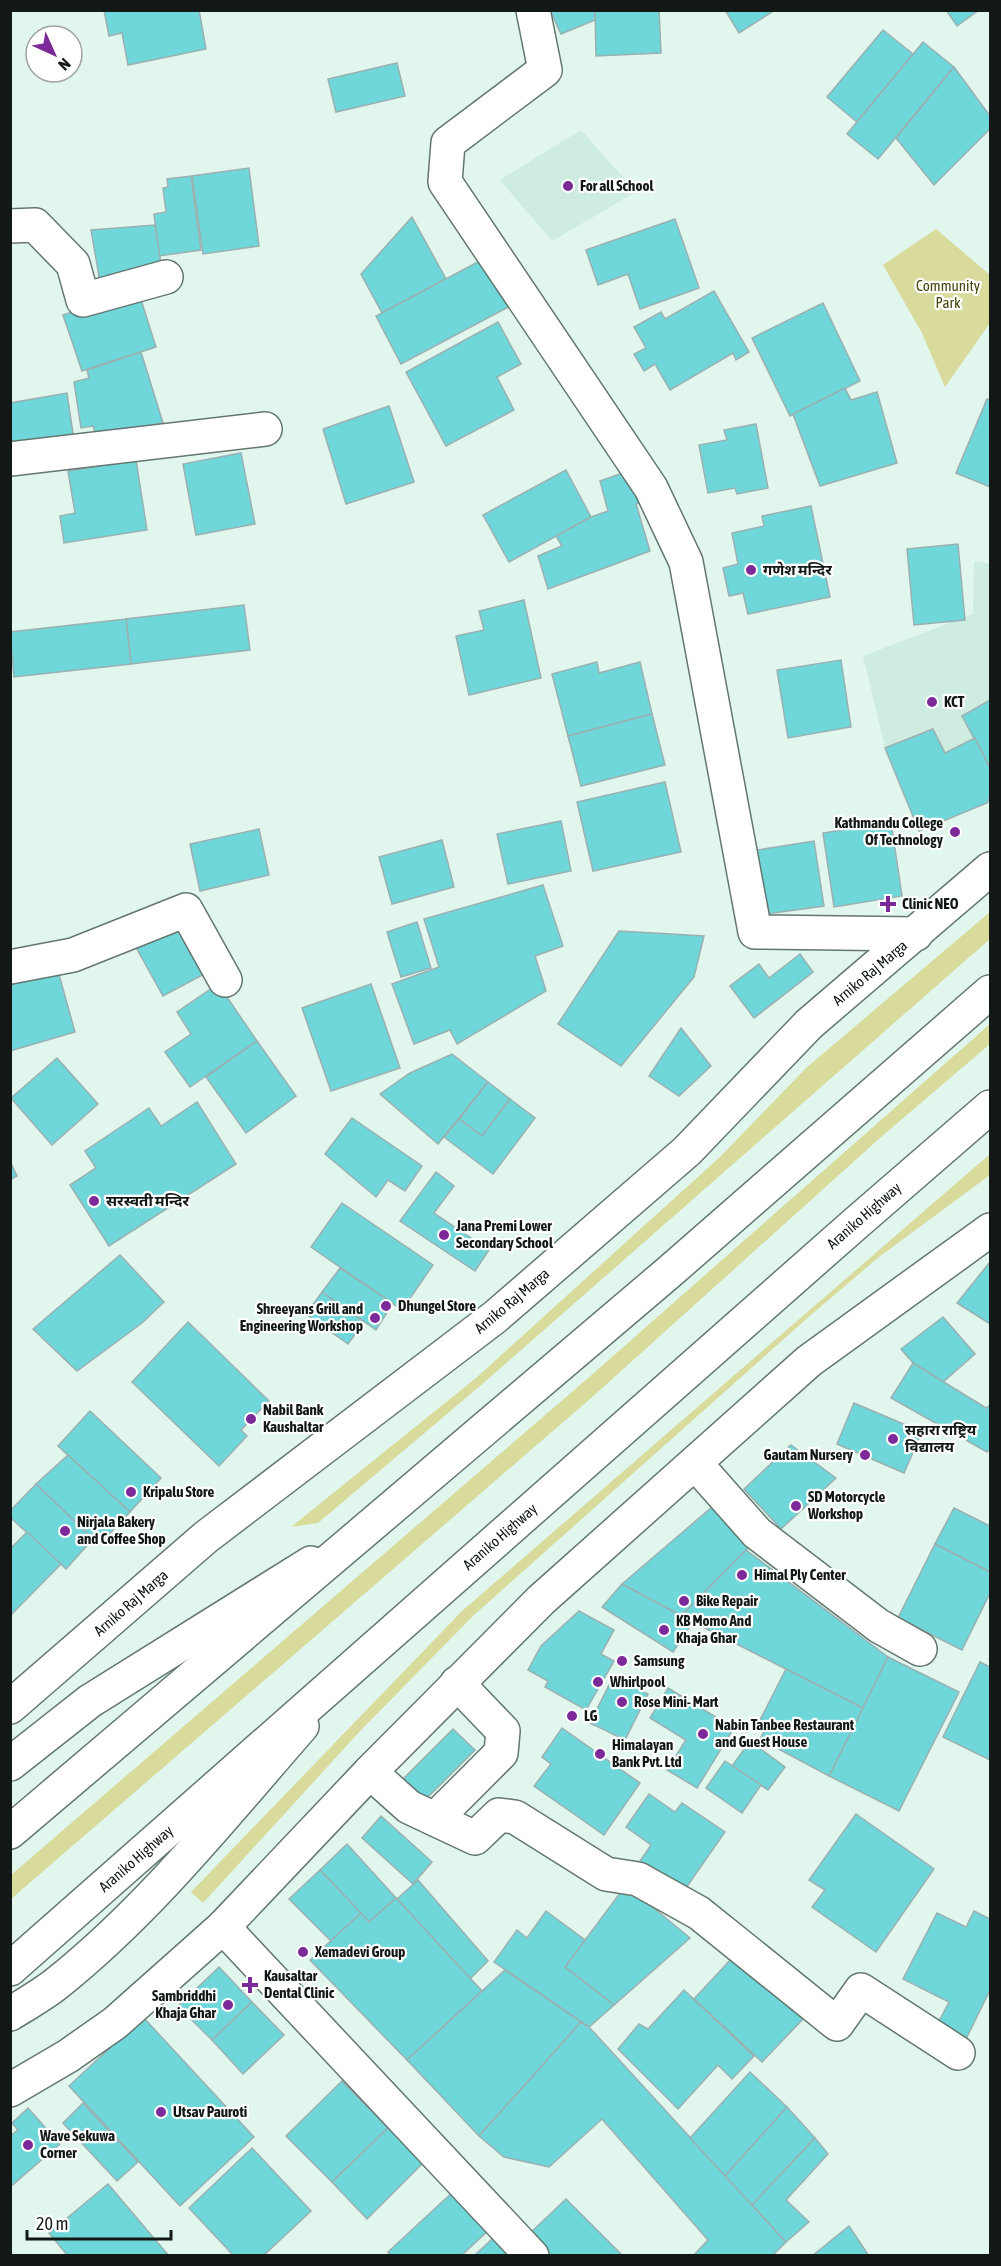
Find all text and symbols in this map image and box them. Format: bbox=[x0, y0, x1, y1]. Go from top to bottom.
north arrow bbox=[24, 24, 84, 84]
text: N bbox=[55, 55, 74, 74]
place label: For all School bbox=[580, 177, 654, 194]
marker: For all School bbox=[561, 179, 575, 193]
park label: Community Park bbox=[916, 277, 980, 311]
place label: गणेश मन्दिर bbox=[763, 561, 832, 578]
marker: गणेश मन्दिर bbox=[744, 563, 758, 577]
place label: KCT bbox=[944, 693, 965, 710]
marker: KCT bbox=[925, 695, 939, 709]
place label: Kathmandu College Of Technology bbox=[835, 814, 944, 848]
marker: Kathmandu College Of Technology bbox=[948, 825, 962, 839]
marker: Clinic NEO bbox=[879, 895, 897, 913]
place label: Clinic NEO bbox=[902, 895, 959, 912]
street label: Arniko Raj Marga bbox=[829, 937, 910, 1009]
street label: Araniko Highway bbox=[823, 1179, 904, 1252]
place label: सरस्वती मन्दिर bbox=[106, 1192, 189, 1209]
marker: सरस्वती मन्दिर bbox=[87, 1194, 101, 1208]
place label: Jana Premi Lower Secondary School bbox=[455, 1217, 554, 1251]
marker: Jana Premi Lower Secondary School bbox=[437, 1228, 451, 1242]
street label: Arniko Raj Marga bbox=[471, 1265, 552, 1337]
place label: Dhungel Store bbox=[398, 1297, 476, 1314]
marker: Dhungel Store bbox=[379, 1299, 393, 1313]
place label: Shreeyans Grill and Engineering Workshop bbox=[240, 1300, 363, 1334]
marker: Shreeyans Grill and Engineering Workshop bbox=[368, 1311, 382, 1325]
place label: Nabil Bank Kaushaltar bbox=[263, 1401, 324, 1435]
marker: Nabil Bank Kaushaltar bbox=[244, 1412, 258, 1426]
place label: सहारा राष्ट्रिय विद्यालय bbox=[905, 1421, 977, 1455]
marker: सहारा राष्ट्रिय विद्यालय bbox=[886, 1432, 900, 1446]
place label: Gautam Nursery bbox=[763, 1446, 854, 1463]
marker: Gautam Nursery bbox=[858, 1448, 872, 1462]
place label: Kripalu Store bbox=[143, 1483, 215, 1500]
marker: Kripalu Store bbox=[124, 1485, 138, 1499]
place label: SD Motorcycle Workshop bbox=[807, 1488, 885, 1522]
marker: SD Motorcycle Workshop bbox=[789, 1499, 803, 1513]
street label: Araniko Highway bbox=[459, 1500, 540, 1573]
place label: Nirjala Bakery and Coffee Shop bbox=[77, 1513, 166, 1547]
marker: Nirjala Bakery and Coffee Shop bbox=[58, 1524, 72, 1538]
street label: Arniko Raj Marga bbox=[90, 1566, 171, 1639]
place label: Himal Ply Center bbox=[754, 1566, 846, 1583]
marker: Himal Ply Center bbox=[735, 1568, 749, 1582]
place label: Bike Repair bbox=[696, 1592, 759, 1609]
marker: Bike Repair bbox=[677, 1594, 691, 1608]
place label: KB Momo And Khaja Ghar bbox=[676, 1612, 751, 1646]
marker: KB Momo And Khaja Ghar bbox=[657, 1623, 671, 1637]
place label: Samsung bbox=[634, 1652, 685, 1669]
marker: Samsung bbox=[615, 1654, 629, 1668]
place label: Whirlpool bbox=[609, 1673, 666, 1690]
marker: Whirlpool bbox=[591, 1675, 605, 1689]
place label: Rose Mini- Mart bbox=[634, 1693, 719, 1710]
marker: Rose Mini- Mart bbox=[615, 1695, 629, 1709]
place label: LG bbox=[584, 1707, 598, 1724]
marker: LG bbox=[565, 1709, 579, 1723]
place label: Nabin Tanbee Restaurant and Guest House bbox=[715, 1716, 855, 1750]
marker: Nabin Tanbee Restaurant and Guest House bbox=[696, 1727, 710, 1741]
place label: Himalayan Bank Pvt. Ltd bbox=[612, 1736, 682, 1770]
marker: Himalayan Bank Pvt. Ltd bbox=[593, 1747, 607, 1761]
street label: Araniko Highway bbox=[95, 1822, 176, 1895]
place label: Xemadevi Group bbox=[314, 1943, 405, 1960]
marker: Xemadevi Group bbox=[296, 1945, 310, 1959]
place label: Kausaltar Dental Clinic bbox=[264, 1967, 335, 2001]
marker: Kausaltar Dental Clinic bbox=[241, 1976, 259, 1994]
place label: Sambriddhi Khaja Ghar bbox=[152, 1987, 217, 2021]
marker: Sambriddhi Khaja Ghar bbox=[221, 1998, 235, 2012]
place label: Utsav Pauroti bbox=[173, 2103, 247, 2120]
marker: Utsav Pauroti bbox=[154, 2105, 168, 2119]
place label: Wave Sekuwa Corner bbox=[39, 2127, 115, 2161]
marker: Wave Sekuwa Corner bbox=[21, 2138, 35, 2152]
scale bar bbox=[27, 2203, 171, 2241]
text: 20 m bbox=[36, 2213, 68, 2234]

